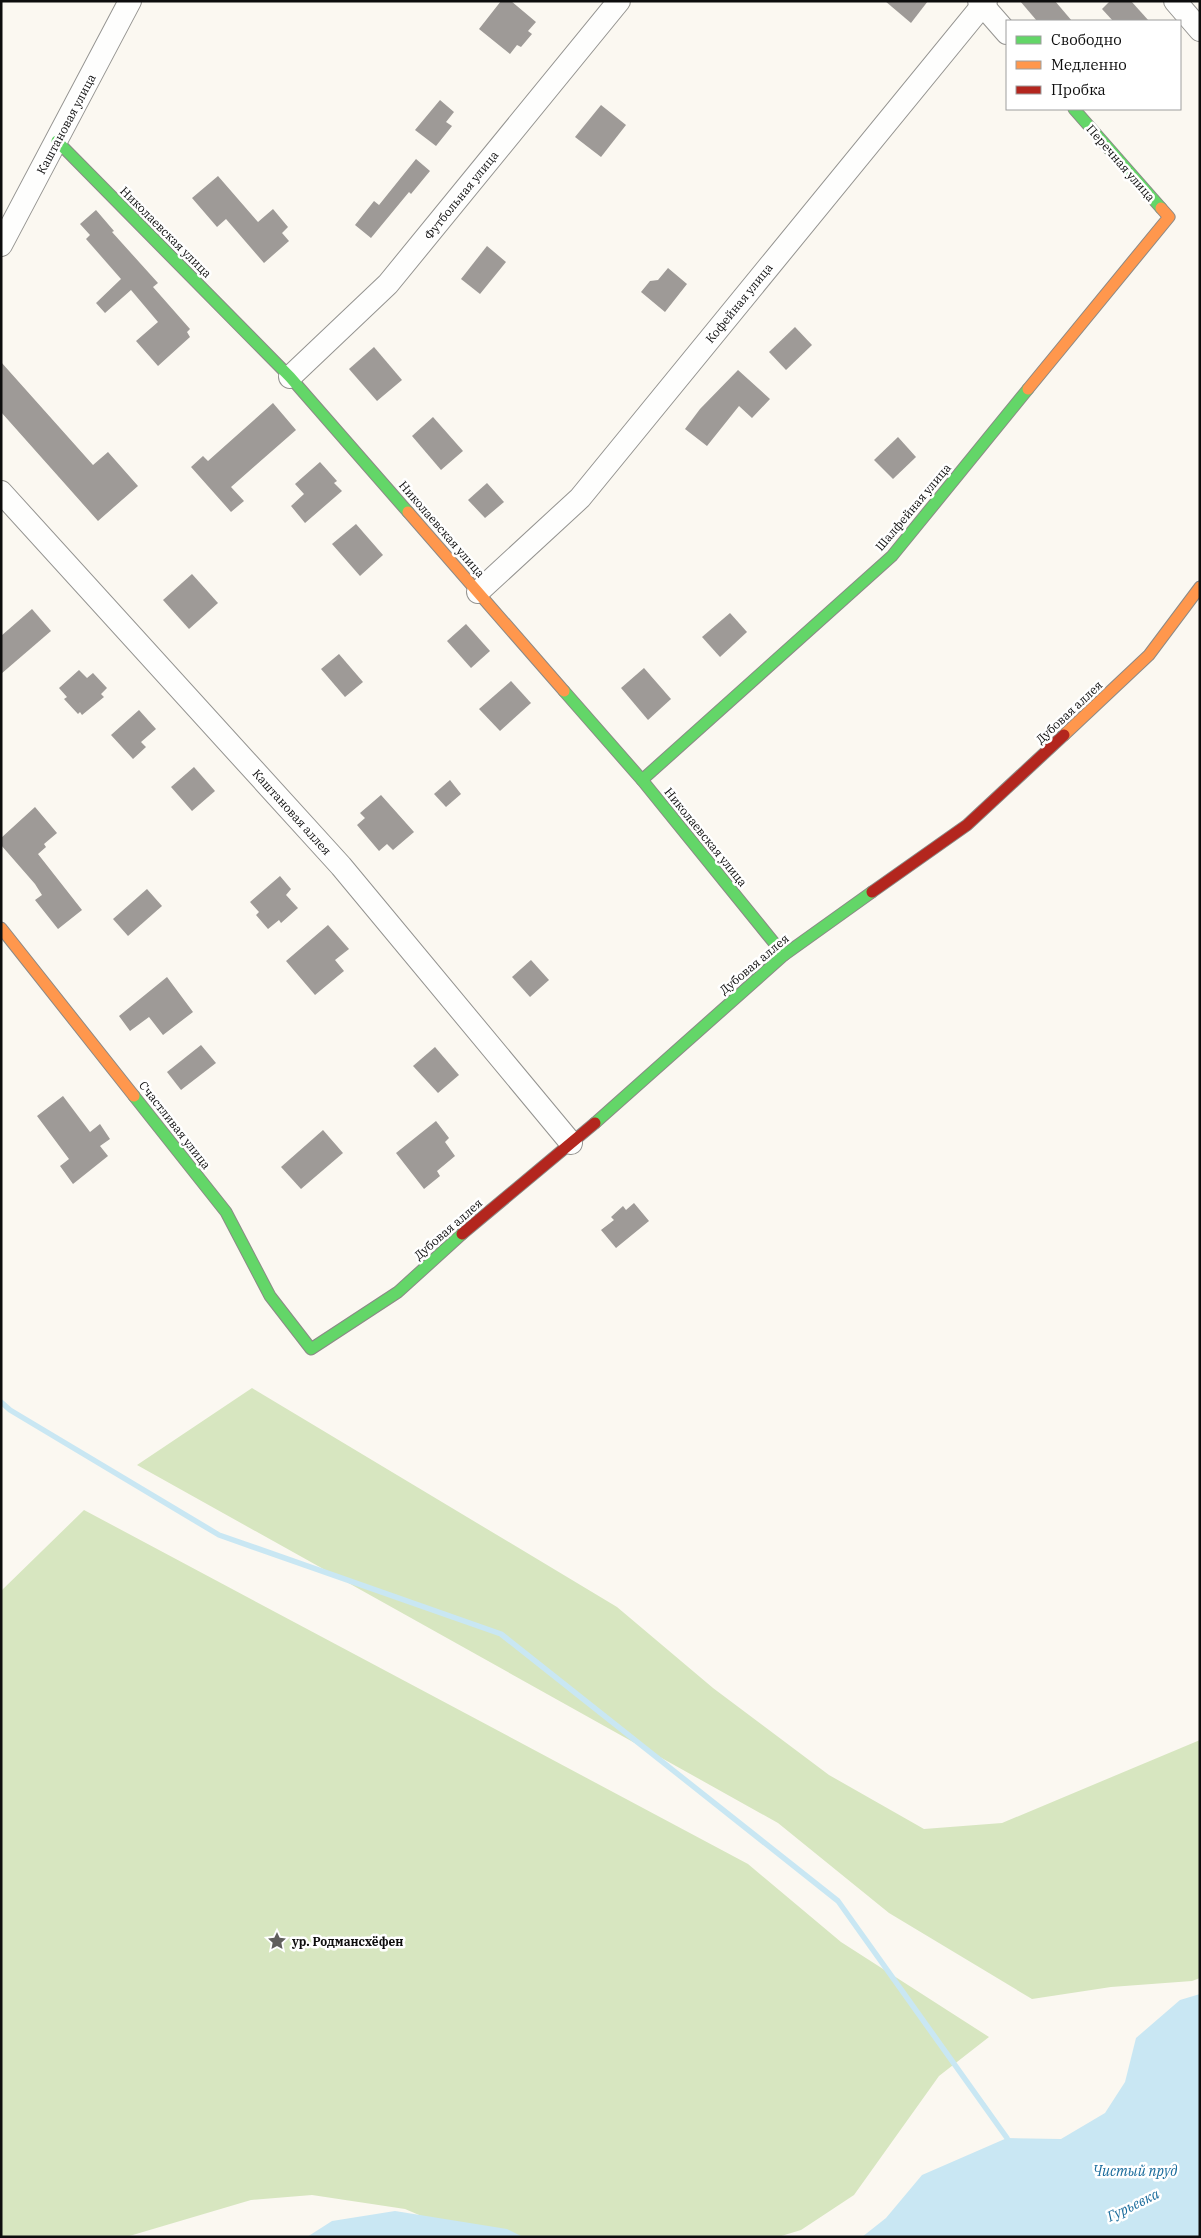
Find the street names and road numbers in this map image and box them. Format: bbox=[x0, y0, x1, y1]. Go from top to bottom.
street label: Каштановая улица bbox=[33, 71, 99, 177]
street label: Перечная улица bbox=[1084, 121, 1159, 205]
street label: Футбольная улица bbox=[421, 147, 502, 242]
street label: Николаевская улица bbox=[117, 183, 215, 281]
street label: Кофейная улица bbox=[702, 260, 776, 346]
street label: Шалфейная улица bbox=[872, 460, 954, 554]
street label: Николаевская улица bbox=[396, 478, 488, 581]
street label: Дубовая аллея bbox=[1033, 677, 1105, 747]
street label: Каштановая аллея bbox=[250, 766, 335, 858]
street label: Николаевская улица bbox=[661, 785, 751, 890]
street label: Дубовая аллея bbox=[716, 931, 792, 997]
street label: Счастливая улица bbox=[136, 1078, 214, 1172]
street label: Дубовая аллея bbox=[411, 1195, 485, 1263]

